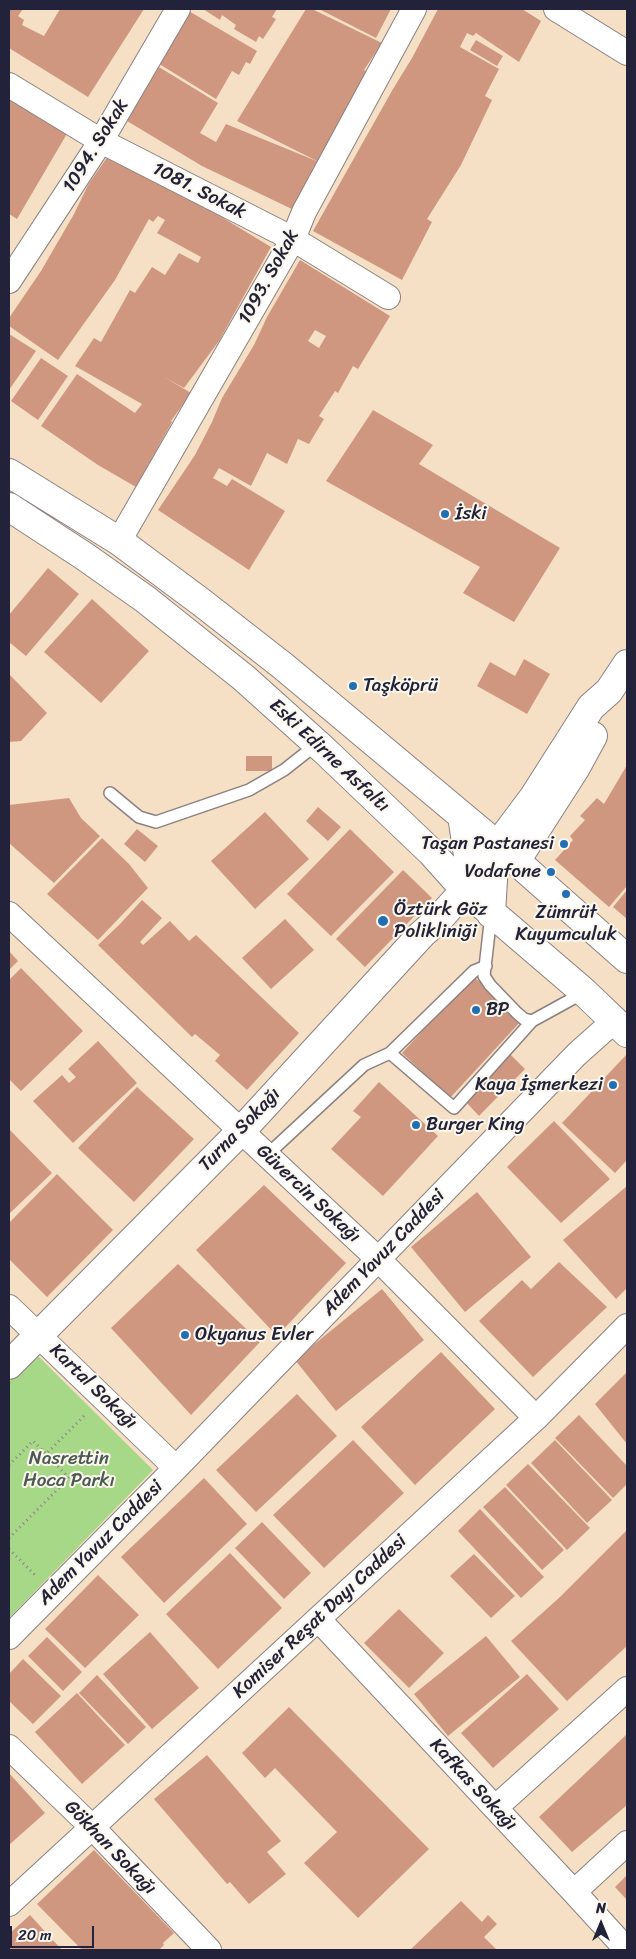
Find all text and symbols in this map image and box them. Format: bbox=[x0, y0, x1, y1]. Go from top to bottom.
street label: 1094. Sokak bbox=[58, 95, 134, 197]
street label: 1081. Sokak bbox=[148, 158, 250, 224]
street label: 1093. Sokak bbox=[234, 226, 304, 328]
place label: İski bbox=[455, 503, 487, 525]
marker: İski bbox=[439, 508, 451, 520]
place label: Taşköprü bbox=[363, 675, 438, 697]
marker: Taşköprü bbox=[347, 680, 359, 692]
street label: Eski Edirne Asfaltı bbox=[264, 694, 394, 818]
place label: Taşan Pastanesi bbox=[421, 833, 554, 855]
marker: Taşan Pastanesi bbox=[558, 838, 570, 850]
place label: Vodafone bbox=[464, 861, 541, 883]
marker: Vodafone bbox=[545, 866, 557, 878]
marker: Zümrüt Kuyumculuk bbox=[560, 888, 572, 900]
place label: Öztürk Göz Polikliniği bbox=[394, 899, 487, 943]
place label: Zümrüt Kuyumculuk bbox=[515, 902, 617, 946]
marker: Öztürk Göz Polikliniği bbox=[376, 914, 390, 928]
place label: BP bbox=[486, 999, 509, 1021]
marker: BP bbox=[470, 1004, 482, 1016]
place label: Kaya İşmerkezi bbox=[475, 1074, 603, 1096]
marker: Kaya İşmerkezi bbox=[607, 1079, 619, 1091]
street label: Turna Sokağı bbox=[194, 1083, 286, 1177]
place label: Burger King bbox=[426, 1114, 525, 1136]
marker: Burger King bbox=[410, 1119, 422, 1131]
street label: Güvercin Sokağı bbox=[251, 1140, 365, 1248]
street label: Adem Yavuz Caddesi bbox=[318, 1185, 450, 1321]
place label: Okyanus Evler bbox=[195, 1324, 313, 1346]
marker: Okyanus Evler bbox=[179, 1329, 191, 1341]
street label: Kartal Sokağı bbox=[44, 1340, 142, 1434]
park label: Nasrettin Hoca Parkı bbox=[23, 1448, 115, 1492]
street label: Adem Yavuz Caddesi bbox=[34, 1476, 168, 1610]
street label: Komiser Reşat Dayı Caddesi bbox=[228, 1530, 412, 1704]
street label: Kafkas Sokağı bbox=[424, 1734, 522, 1836]
street label: Gökhan Sokağı bbox=[59, 1796, 161, 1900]
text: N bbox=[596, 1896, 606, 1921]
north arrow bbox=[576, 1899, 626, 1949]
scale bar bbox=[12, 1916, 96, 1948]
text: 20 m bbox=[18, 1922, 52, 1948]

